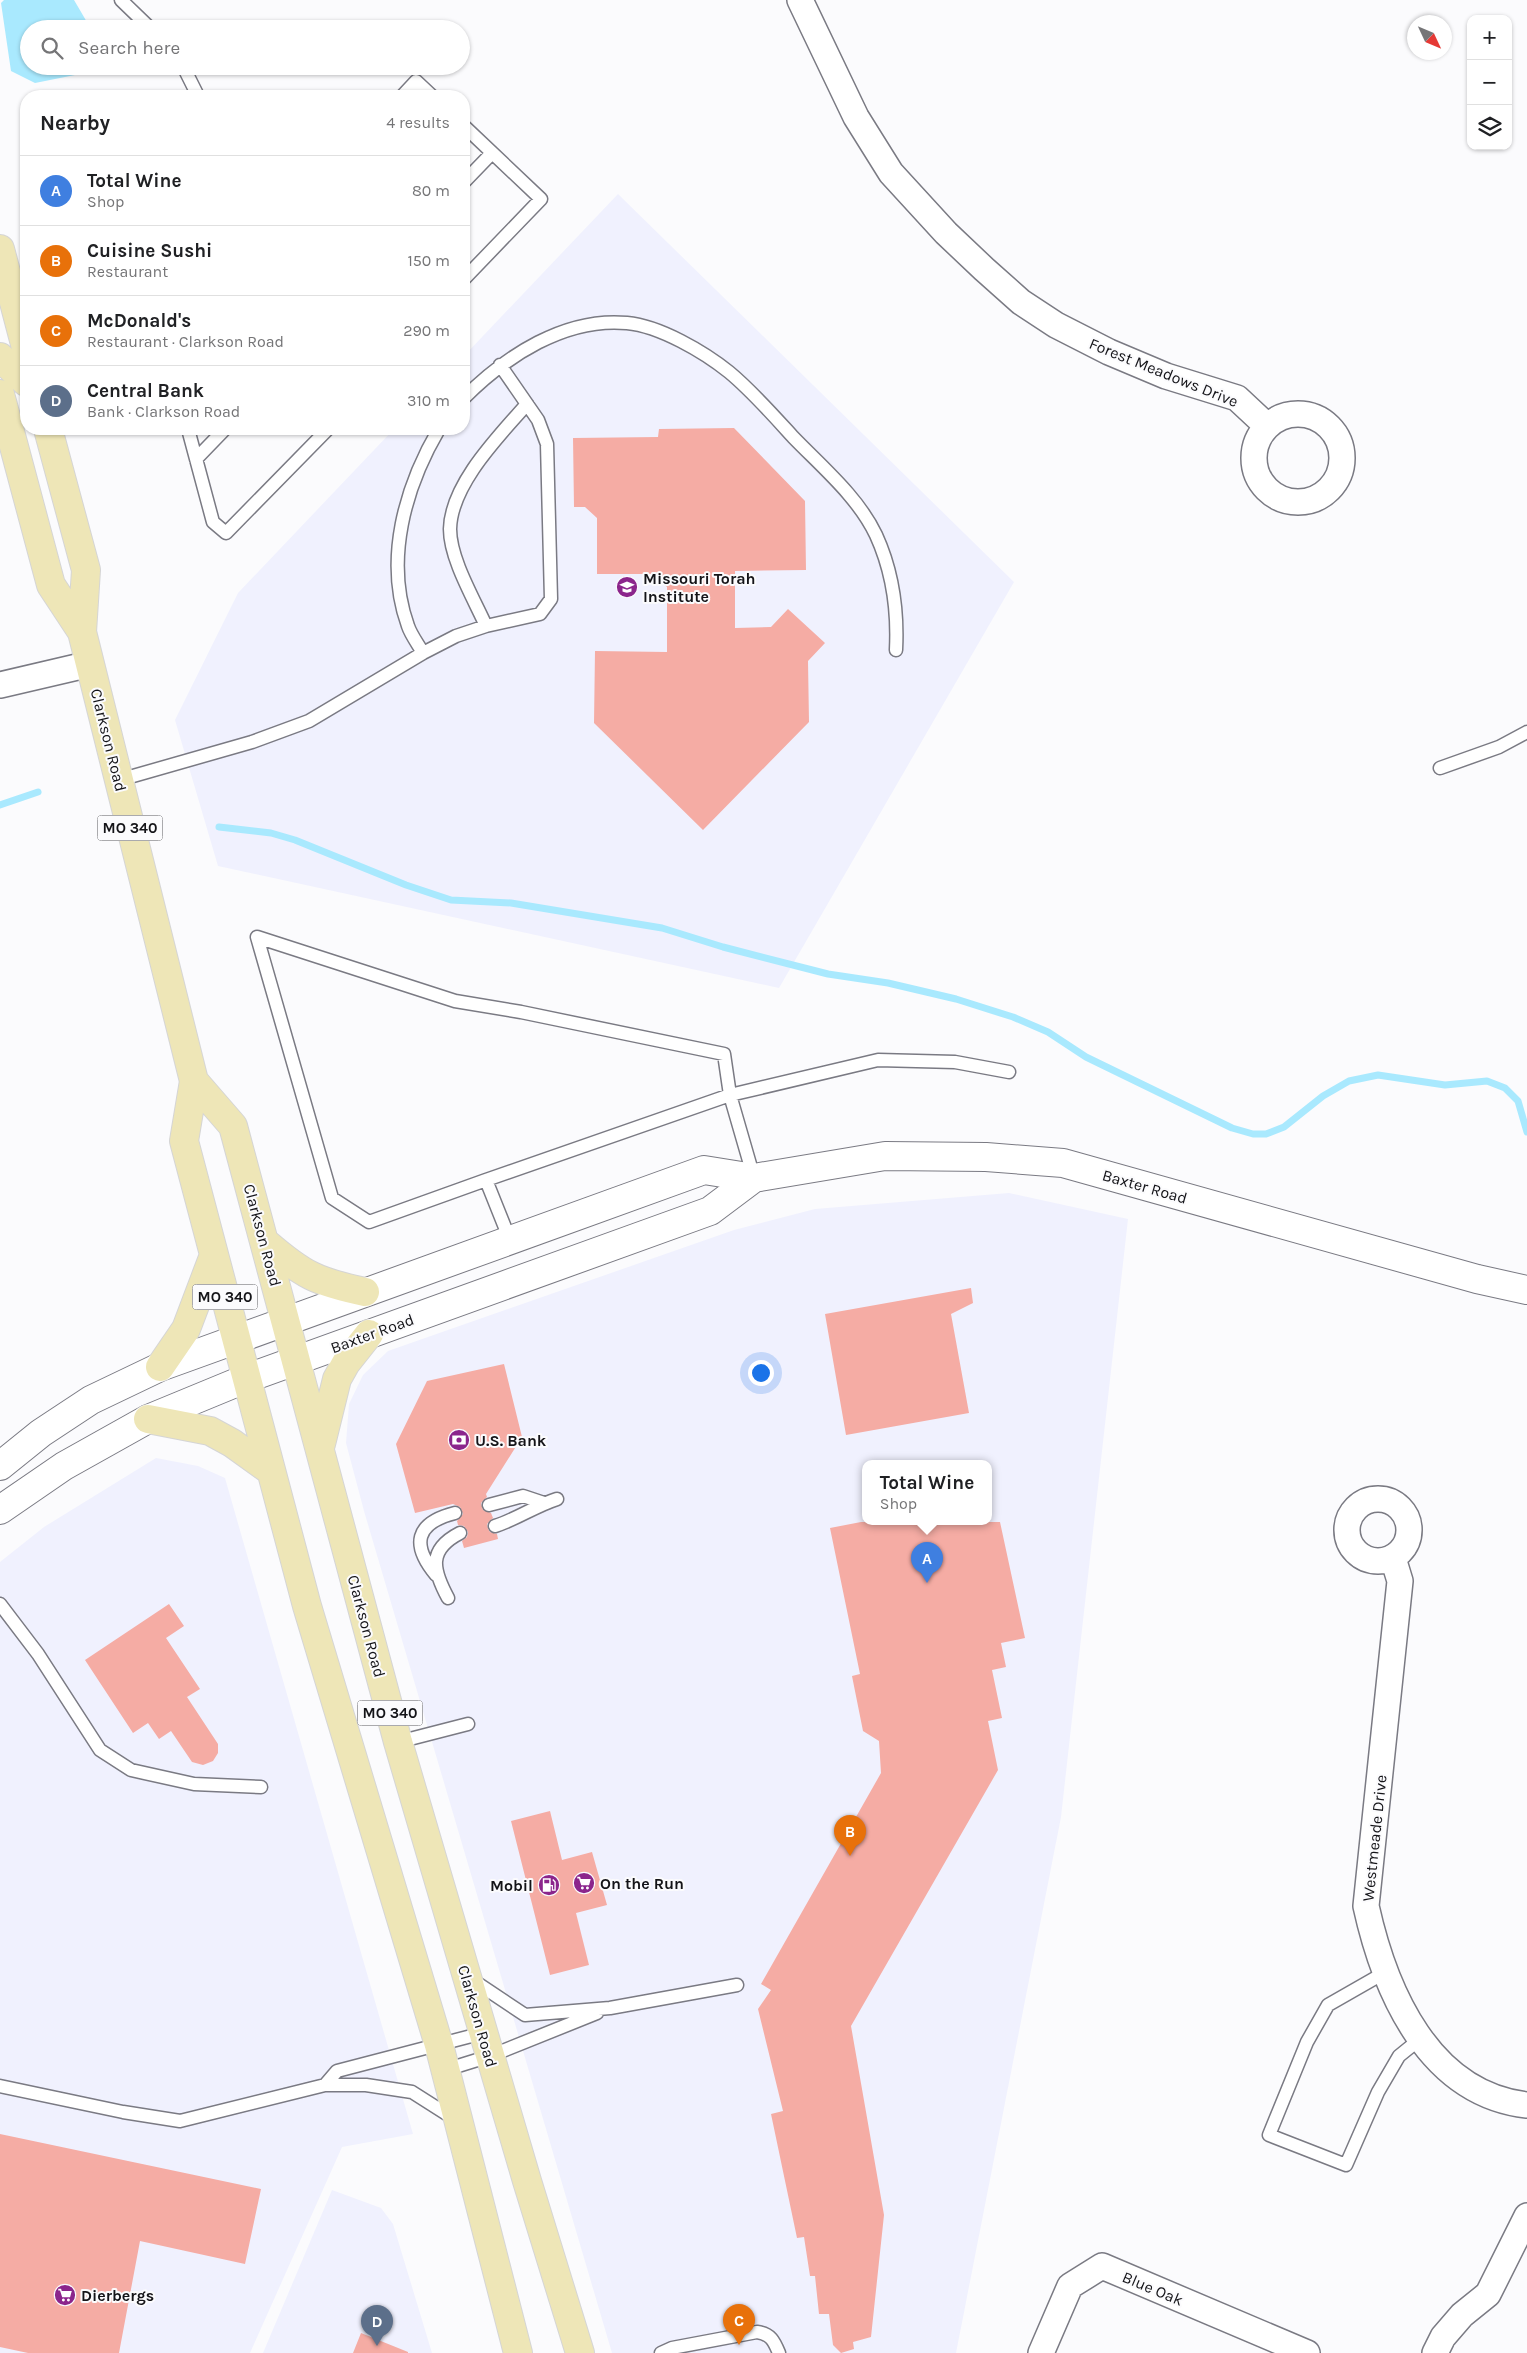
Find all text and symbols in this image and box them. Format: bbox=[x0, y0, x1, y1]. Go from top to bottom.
north arrow bbox=[1407, 15, 1452, 60]
map controls bbox=[1467, 15, 1512, 150]
button: + bbox=[1467, 15, 1512, 60]
search box bbox=[20, 20, 470, 75]
icon: search bbox=[38, 34, 66, 62]
text: Search here bbox=[78, 37, 180, 59]
button: − bbox=[1467, 60, 1512, 105]
button: layers bbox=[1467, 105, 1512, 150]
text: Nearby bbox=[40, 111, 110, 135]
text: 4 results bbox=[386, 113, 450, 132]
text: Total Wine bbox=[87, 170, 181, 192]
text: A bbox=[51, 181, 61, 200]
text: 80 m bbox=[412, 181, 450, 200]
text: Shop bbox=[87, 192, 124, 211]
text: Cuisine Sushi bbox=[87, 240, 212, 262]
text: B bbox=[51, 251, 61, 270]
text: 150 m bbox=[407, 251, 450, 270]
text: Restaurant bbox=[87, 262, 168, 281]
text: McDonald's bbox=[87, 310, 191, 332]
text: C bbox=[51, 321, 61, 340]
text: 290 m bbox=[403, 321, 450, 340]
text: Restaurant · Clarkson Road bbox=[87, 332, 284, 351]
street label: Forest Meadows Drive bbox=[1087, 334, 1241, 411]
text: Central Bank bbox=[87, 380, 204, 402]
text: D bbox=[51, 391, 61, 410]
text: 310 m bbox=[407, 391, 450, 410]
text: Bank · Clarkson Road bbox=[87, 402, 240, 421]
place label: Missouri Torah Institute bbox=[643, 569, 756, 606]
school or university icon: Missouri Torah Institute bbox=[615, 575, 639, 599]
street label: Clarkson Road bbox=[87, 687, 130, 794]
road number: MO 340 bbox=[98, 816, 162, 840]
street label: Baxter Road bbox=[1100, 1165, 1190, 1208]
street label: Clarkson Road bbox=[240, 1182, 285, 1288]
road number: MO 340 bbox=[192, 1284, 258, 1310]
street label: Baxter Road bbox=[328, 1310, 417, 1357]
your location bbox=[748, 1360, 774, 1386]
bank icon: U.S. Bank bbox=[447, 1428, 471, 1452]
place label: U.S. Bank bbox=[475, 1431, 547, 1450]
popup bbox=[862, 1460, 992, 1525]
text: Total Wine bbox=[880, 1472, 974, 1494]
text: Shop bbox=[880, 1494, 917, 1513]
pin: A bbox=[911, 1542, 943, 1583]
street label: Clarkson Road bbox=[344, 1573, 389, 1679]
road number: MO 340 bbox=[358, 1700, 422, 1726]
street label: Westmeade Drive bbox=[1358, 1774, 1391, 1902]
pin: B bbox=[834, 1815, 866, 1856]
supermarket icon: On the Run bbox=[572, 1871, 596, 1895]
fuel station icon: Mobil bbox=[537, 1873, 561, 1897]
place label: On the Run bbox=[600, 1874, 684, 1893]
place label: Mobil bbox=[490, 1876, 533, 1895]
street label: Clarkson Road bbox=[454, 1963, 501, 2069]
street label: Blue Oak bbox=[1120, 2267, 1186, 2310]
supermarket icon: Dierbergs bbox=[53, 2283, 77, 2307]
place label: Dierbergs bbox=[81, 2286, 154, 2305]
pin: C bbox=[723, 2304, 755, 2345]
pin: D bbox=[361, 2305, 393, 2346]

